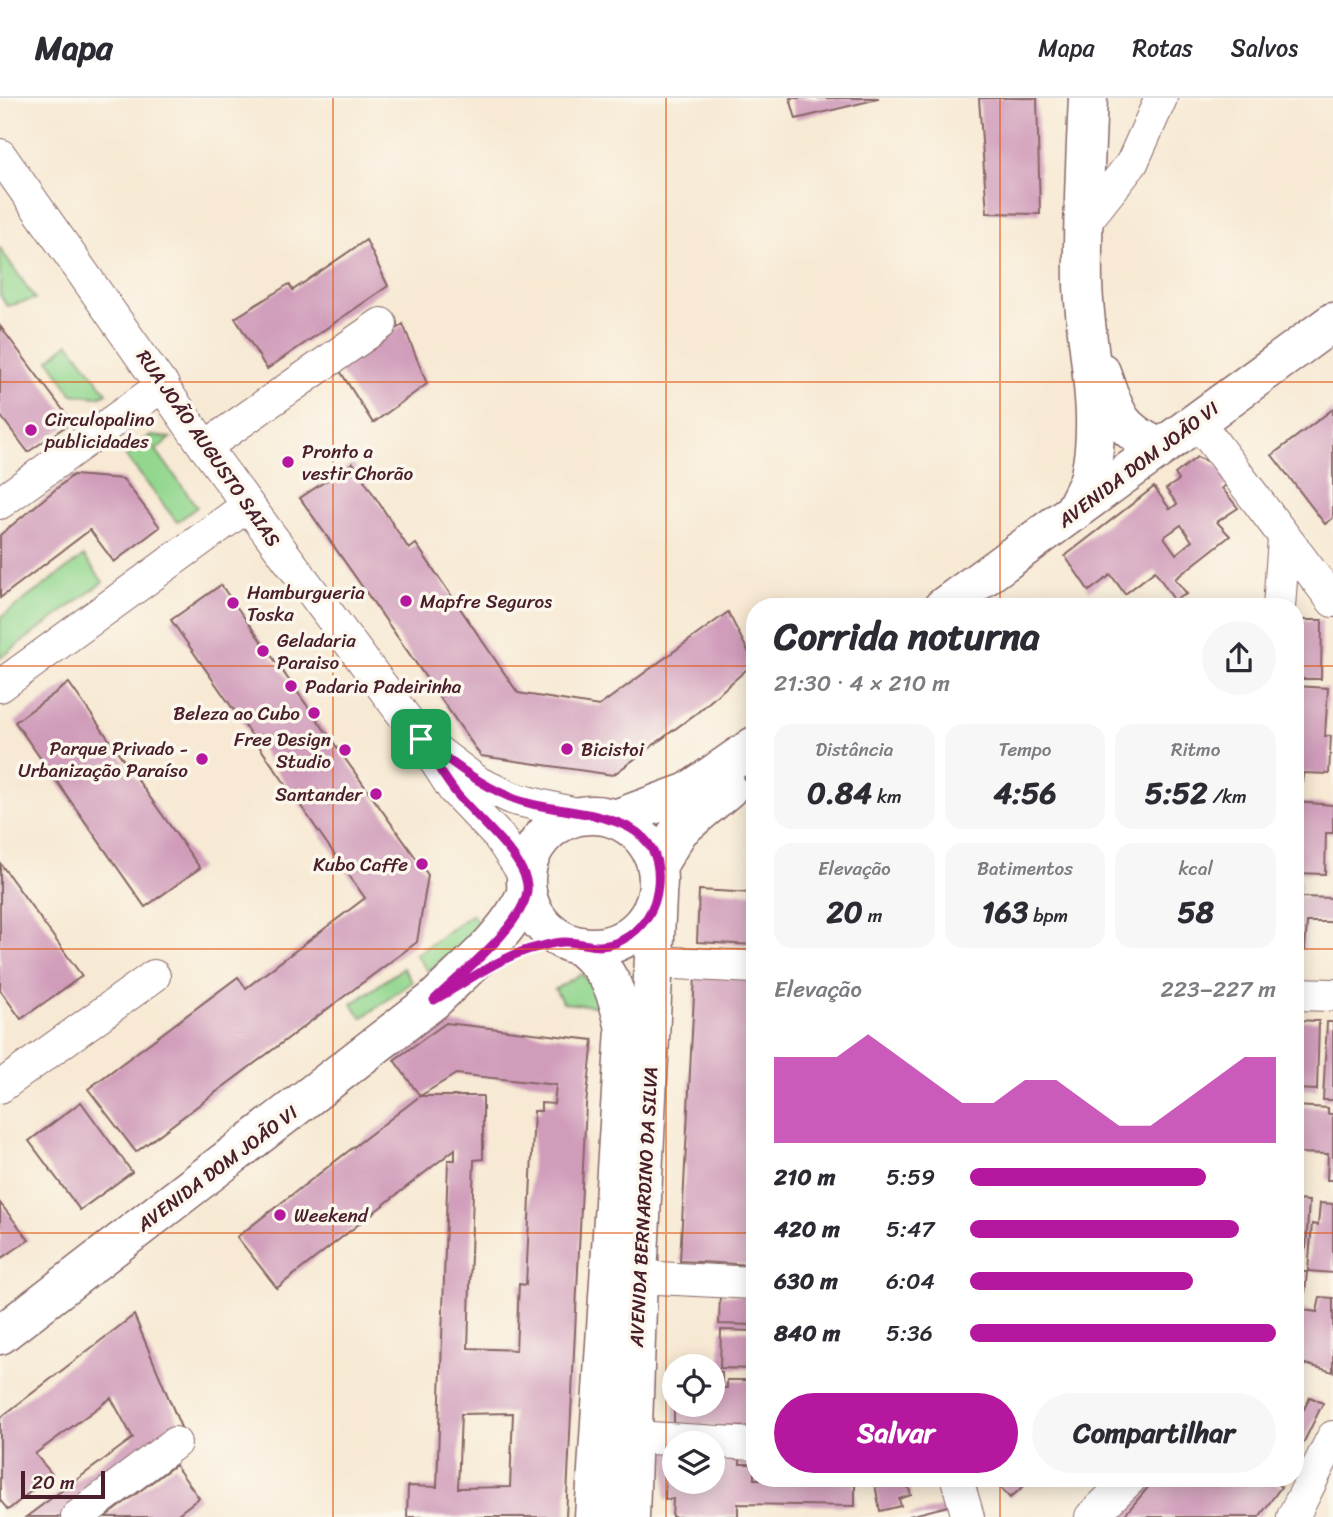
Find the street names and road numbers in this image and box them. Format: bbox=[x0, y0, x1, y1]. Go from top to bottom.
street label: RUA JOÃO AUGUSTO SAIAS bbox=[128, 343, 290, 554]
street label: AVENIDA DOM JOÃO VI bbox=[1050, 392, 1226, 537]
street label: AVENIDA BERNARDINO DA SILVA bbox=[620, 1066, 667, 1349]
street label: AVENIDA DOM JOÃO VI bbox=[129, 1096, 305, 1241]

